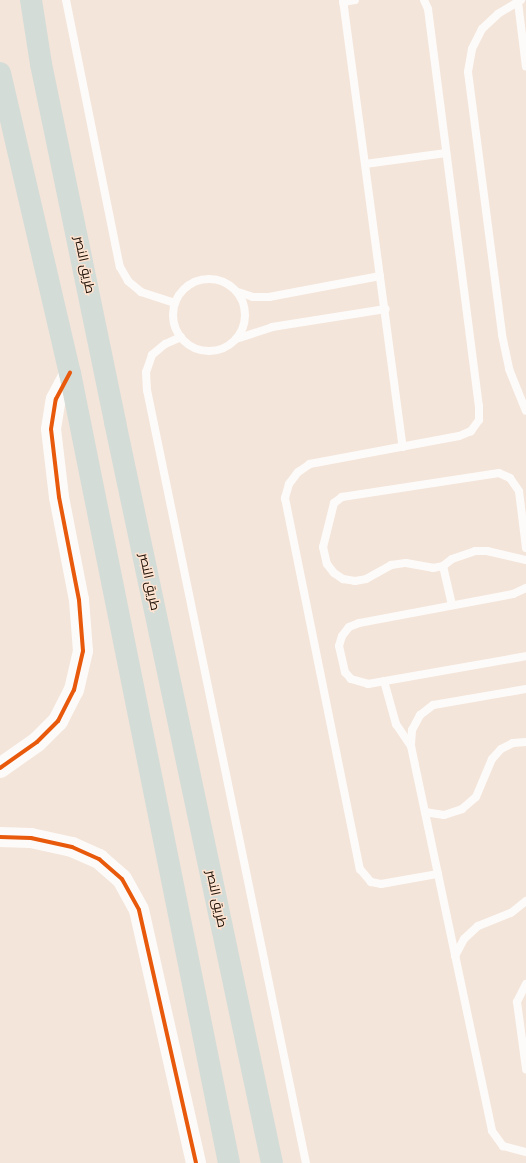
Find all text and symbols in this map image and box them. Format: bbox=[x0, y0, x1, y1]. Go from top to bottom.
street label: طريق النصر bbox=[70, 235, 98, 295]
street label: طريق النصر bbox=[135, 552, 163, 612]
street label: طريق النصر bbox=[202, 869, 230, 929]

